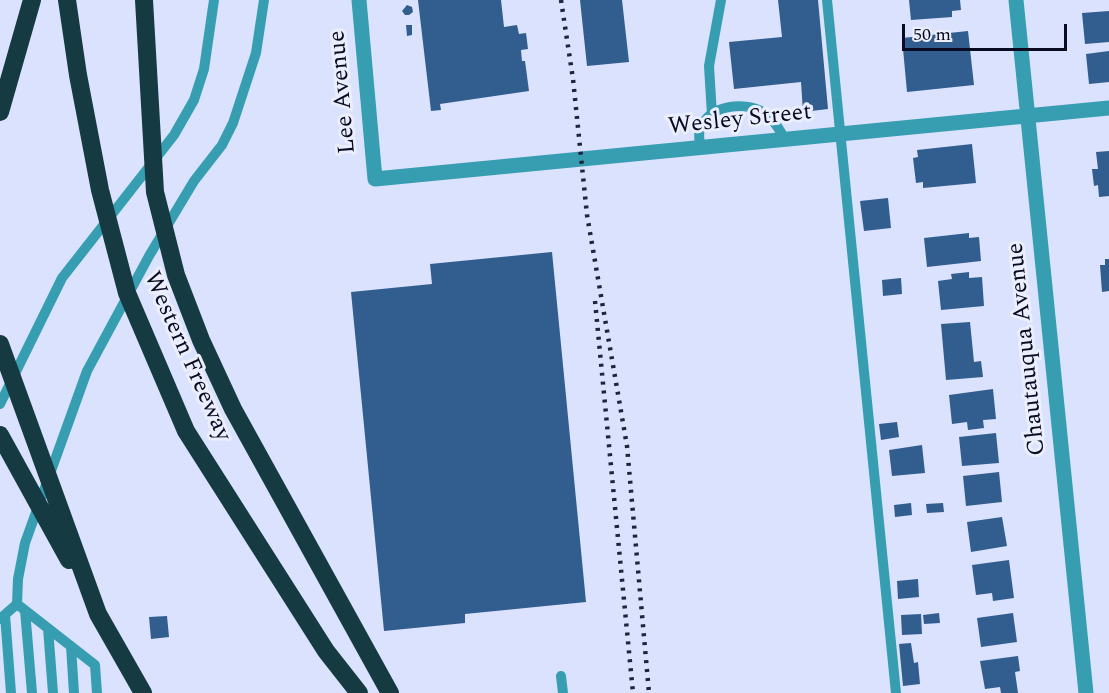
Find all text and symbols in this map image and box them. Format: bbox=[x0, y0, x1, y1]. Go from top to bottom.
scale bar bbox=[905, 12, 1070, 50]
text: 50 m bbox=[913, 21, 951, 48]
street label: Lee Avenue bbox=[324, 29, 364, 155]
street label: Wesley Street bbox=[667, 99, 813, 143]
street label: Chautauqua Avenue bbox=[1002, 241, 1054, 457]
street label: Western Freeway bbox=[136, 268, 236, 446]

